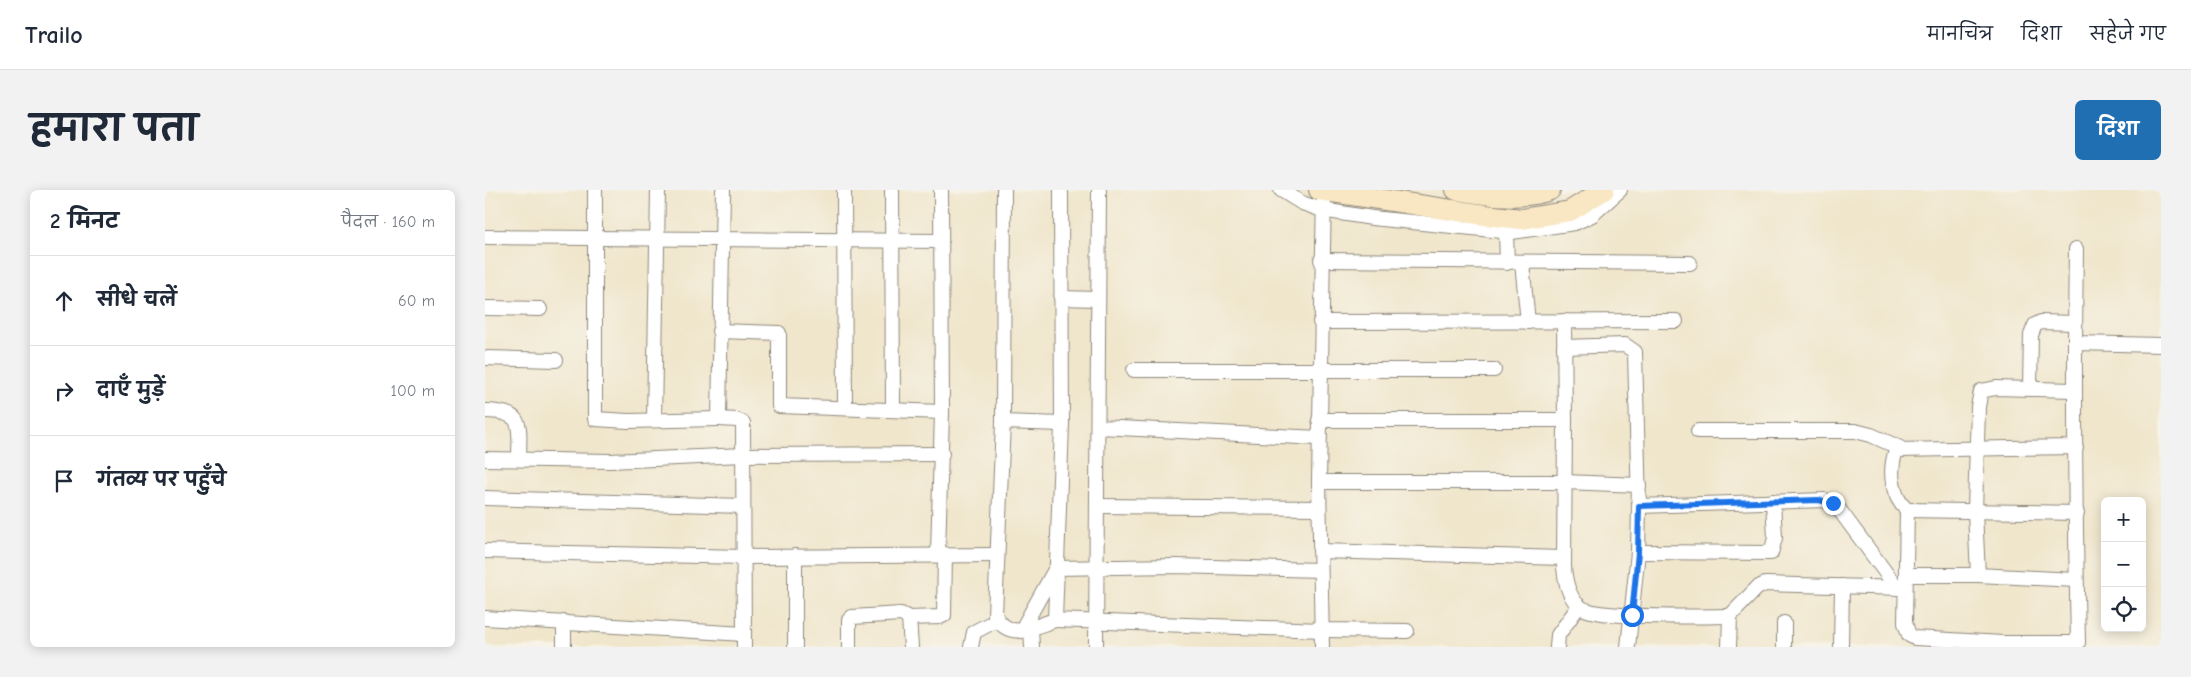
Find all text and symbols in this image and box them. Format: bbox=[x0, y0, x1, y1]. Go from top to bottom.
text: Trailo bbox=[25, 21, 83, 49]
text: मानचित्र bbox=[1927, 24, 1993, 45]
text: दिशा bbox=[2021, 24, 2062, 45]
text: सहेजे गए bbox=[2090, 24, 2166, 45]
button: दिशा bbox=[2075, 100, 2161, 160]
text: हमारा पता bbox=[30, 108, 198, 149]
text: 2 मिनट bbox=[50, 209, 119, 233]
text: पैदल · 160 m bbox=[341, 213, 435, 231]
icon: ahead bbox=[50, 287, 78, 315]
text: सीधे चलें bbox=[97, 289, 177, 311]
text: 60 m bbox=[398, 292, 435, 310]
icon: right bbox=[50, 377, 78, 405]
text: दाएँ मुड़ें bbox=[97, 379, 165, 401]
text: 100 m bbox=[391, 382, 435, 400]
icon: arrive bbox=[50, 467, 78, 495]
text: गंतव्य पर पहुँचे bbox=[97, 469, 226, 491]
route end bbox=[1822, 492, 1845, 515]
map controls bbox=[2101, 497, 2146, 632]
button: + bbox=[2101, 497, 2146, 542]
button: − bbox=[2101, 542, 2146, 587]
button: locate bbox=[2101, 587, 2146, 632]
route start bbox=[1621, 604, 1644, 627]

